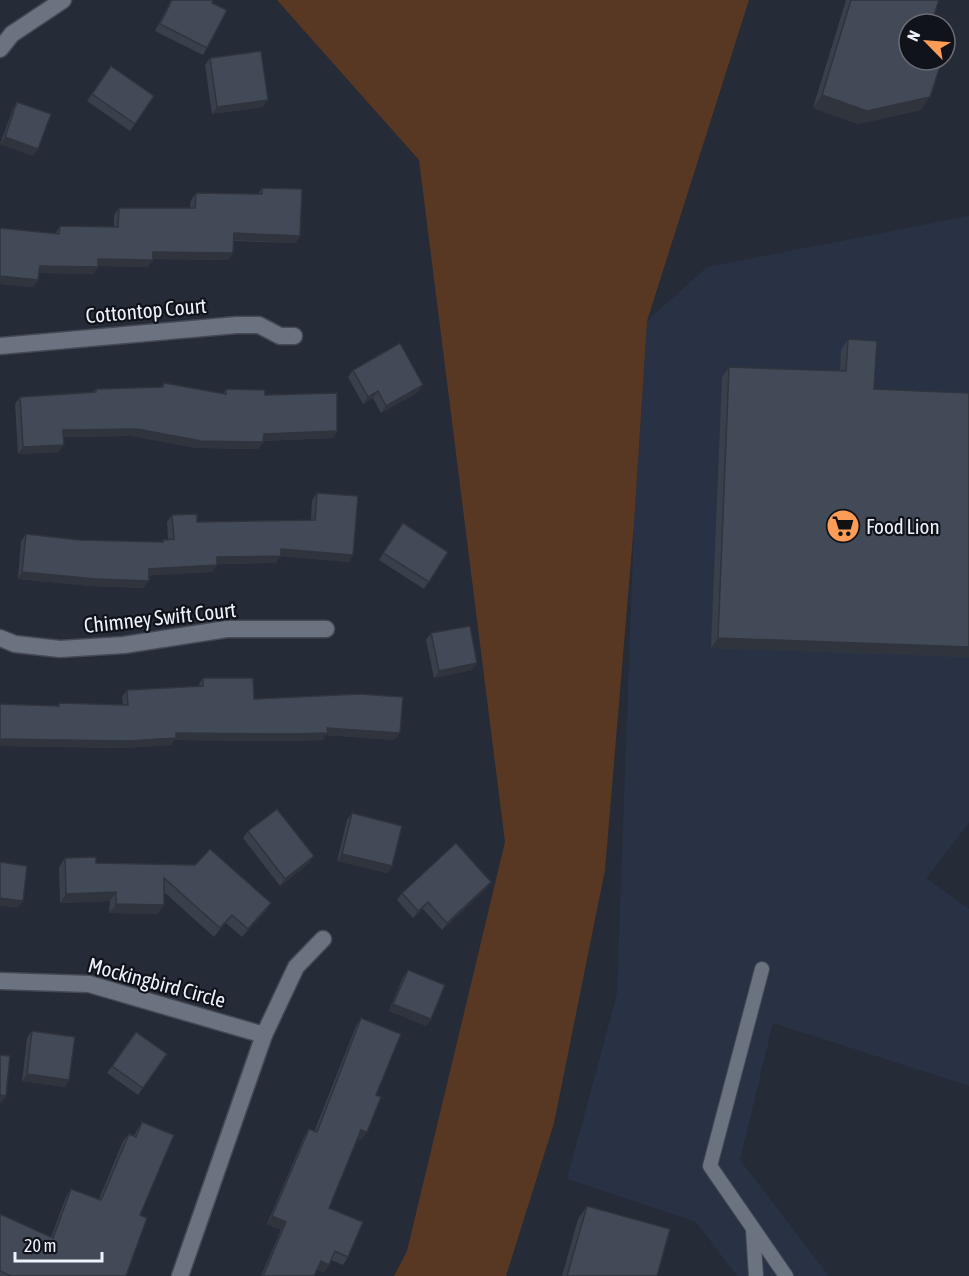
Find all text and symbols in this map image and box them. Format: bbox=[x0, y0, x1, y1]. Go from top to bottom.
north arrow bbox=[897, 12, 957, 72]
text: N bbox=[903, 28, 924, 44]
street label: Cottontop Court bbox=[85, 293, 207, 327]
supermarket icon: Food Lion bbox=[825, 508, 861, 544]
place label: Food Lion bbox=[866, 514, 940, 538]
street label: Chimney Swift Court bbox=[83, 597, 237, 637]
street label: Mockingbird Circle bbox=[86, 952, 228, 1012]
scale bar bbox=[15, 1225, 102, 1263]
text: 20 m bbox=[24, 1235, 56, 1256]

